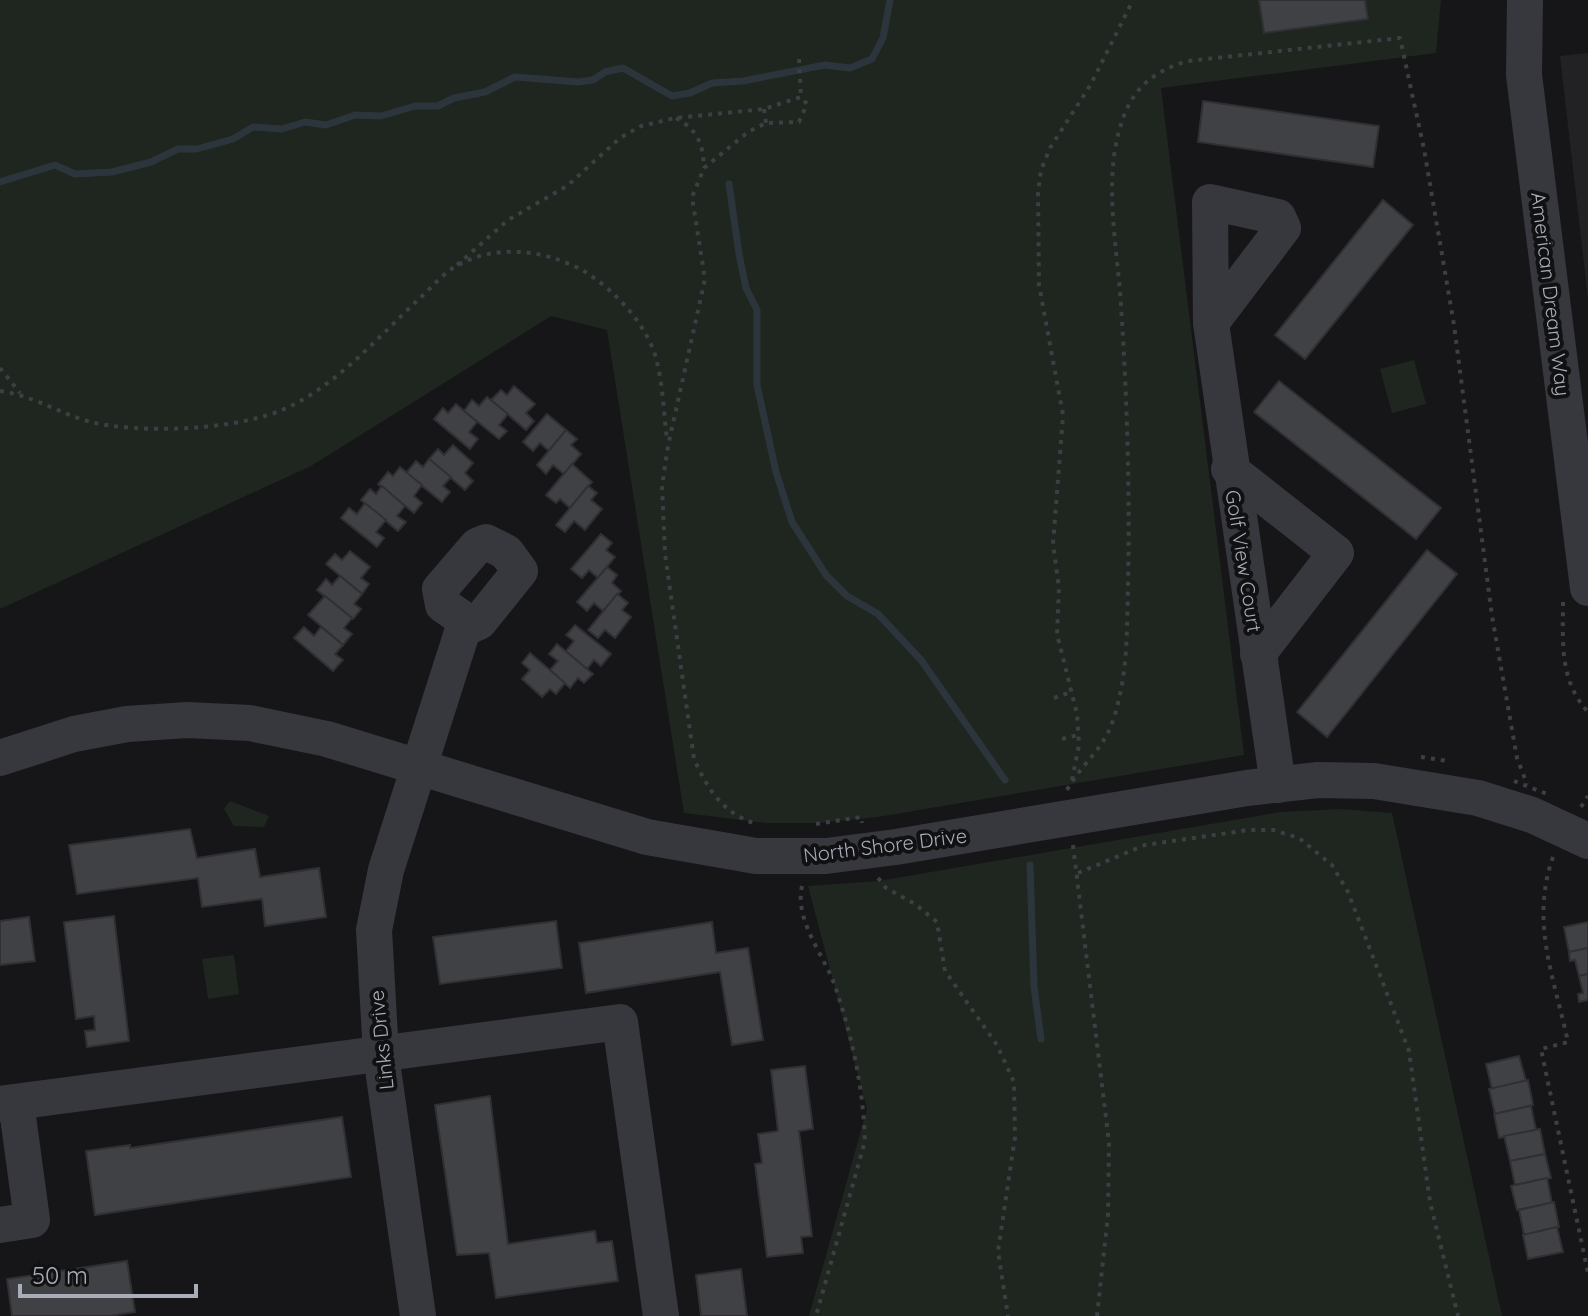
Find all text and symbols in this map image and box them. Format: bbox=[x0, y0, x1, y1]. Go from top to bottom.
street label: American Dream Way bbox=[1526, 191, 1576, 397]
street label: Golf View Court bbox=[1220, 488, 1268, 634]
street label: North Shore Drive bbox=[802, 823, 968, 867]
street label: Links Drive bbox=[363, 989, 399, 1091]
scale bar bbox=[20, 1248, 196, 1298]
text: 50 m bbox=[32, 1260, 88, 1290]

